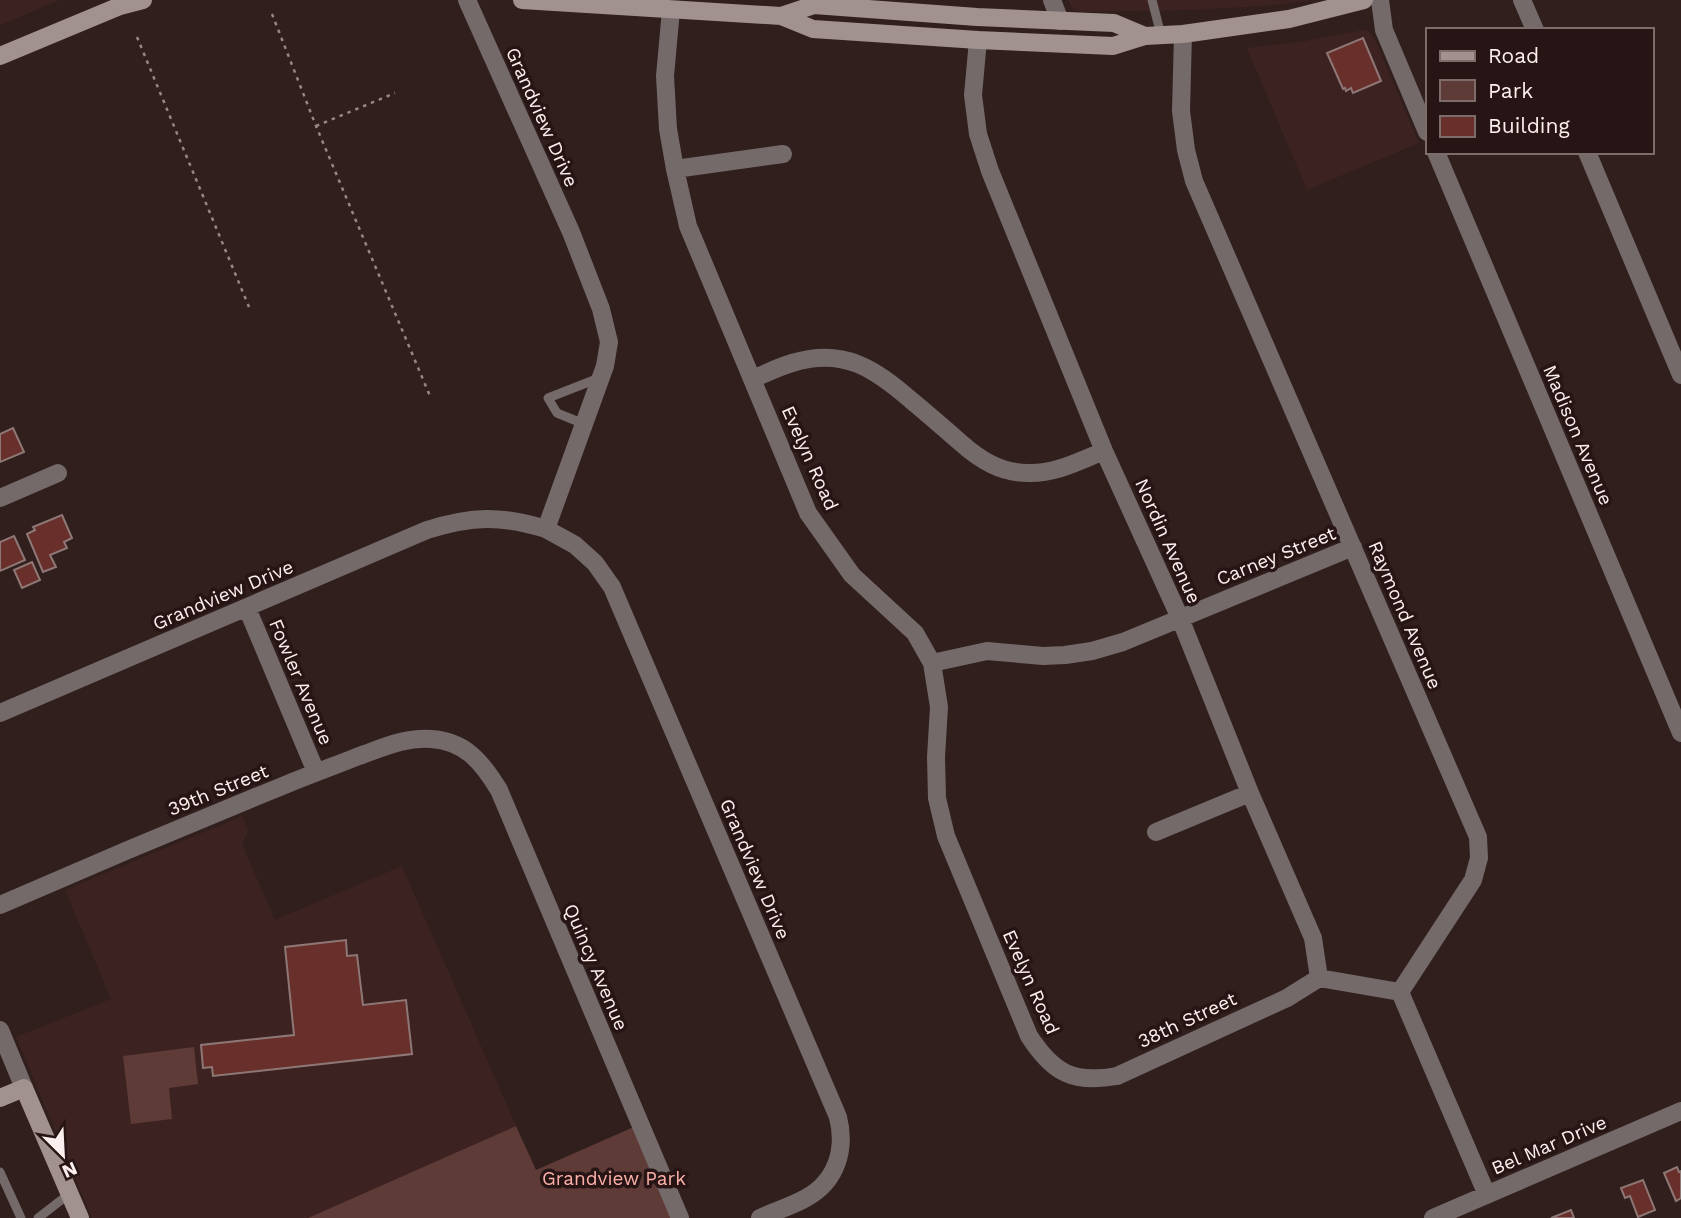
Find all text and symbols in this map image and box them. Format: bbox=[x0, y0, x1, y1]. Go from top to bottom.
legend bbox=[1426, 28, 1653, 154]
text: Road bbox=[1488, 43, 1539, 68]
street label: Grandview Drive bbox=[501, 44, 583, 190]
text: Park bbox=[1488, 78, 1533, 103]
text: Building bbox=[1488, 113, 1570, 138]
street label: Madison Avenue bbox=[1538, 361, 1618, 509]
street label: Evelyn Road bbox=[777, 402, 843, 514]
street label: Nordin Avenue bbox=[1130, 475, 1206, 607]
street label: Carney Street bbox=[1213, 522, 1339, 590]
street label: Raymond Avenue bbox=[1363, 537, 1447, 693]
street label: Grandview Drive bbox=[149, 555, 297, 635]
street label: Fowler Avenue bbox=[264, 616, 338, 748]
street label: 39th Street bbox=[164, 759, 272, 821]
street label: Grandview Drive bbox=[715, 795, 795, 943]
street label: Quincy Avenue bbox=[559, 900, 633, 1034]
street label: Evelyn Road bbox=[998, 926, 1064, 1038]
street label: 38th Street bbox=[1134, 987, 1240, 1053]
street label: Bel Mar Drive bbox=[1488, 1110, 1610, 1180]
north arrow bbox=[28, 1120, 98, 1190]
text: N bbox=[59, 1157, 81, 1183]
park label: Grandview Park bbox=[542, 1167, 686, 1190]

